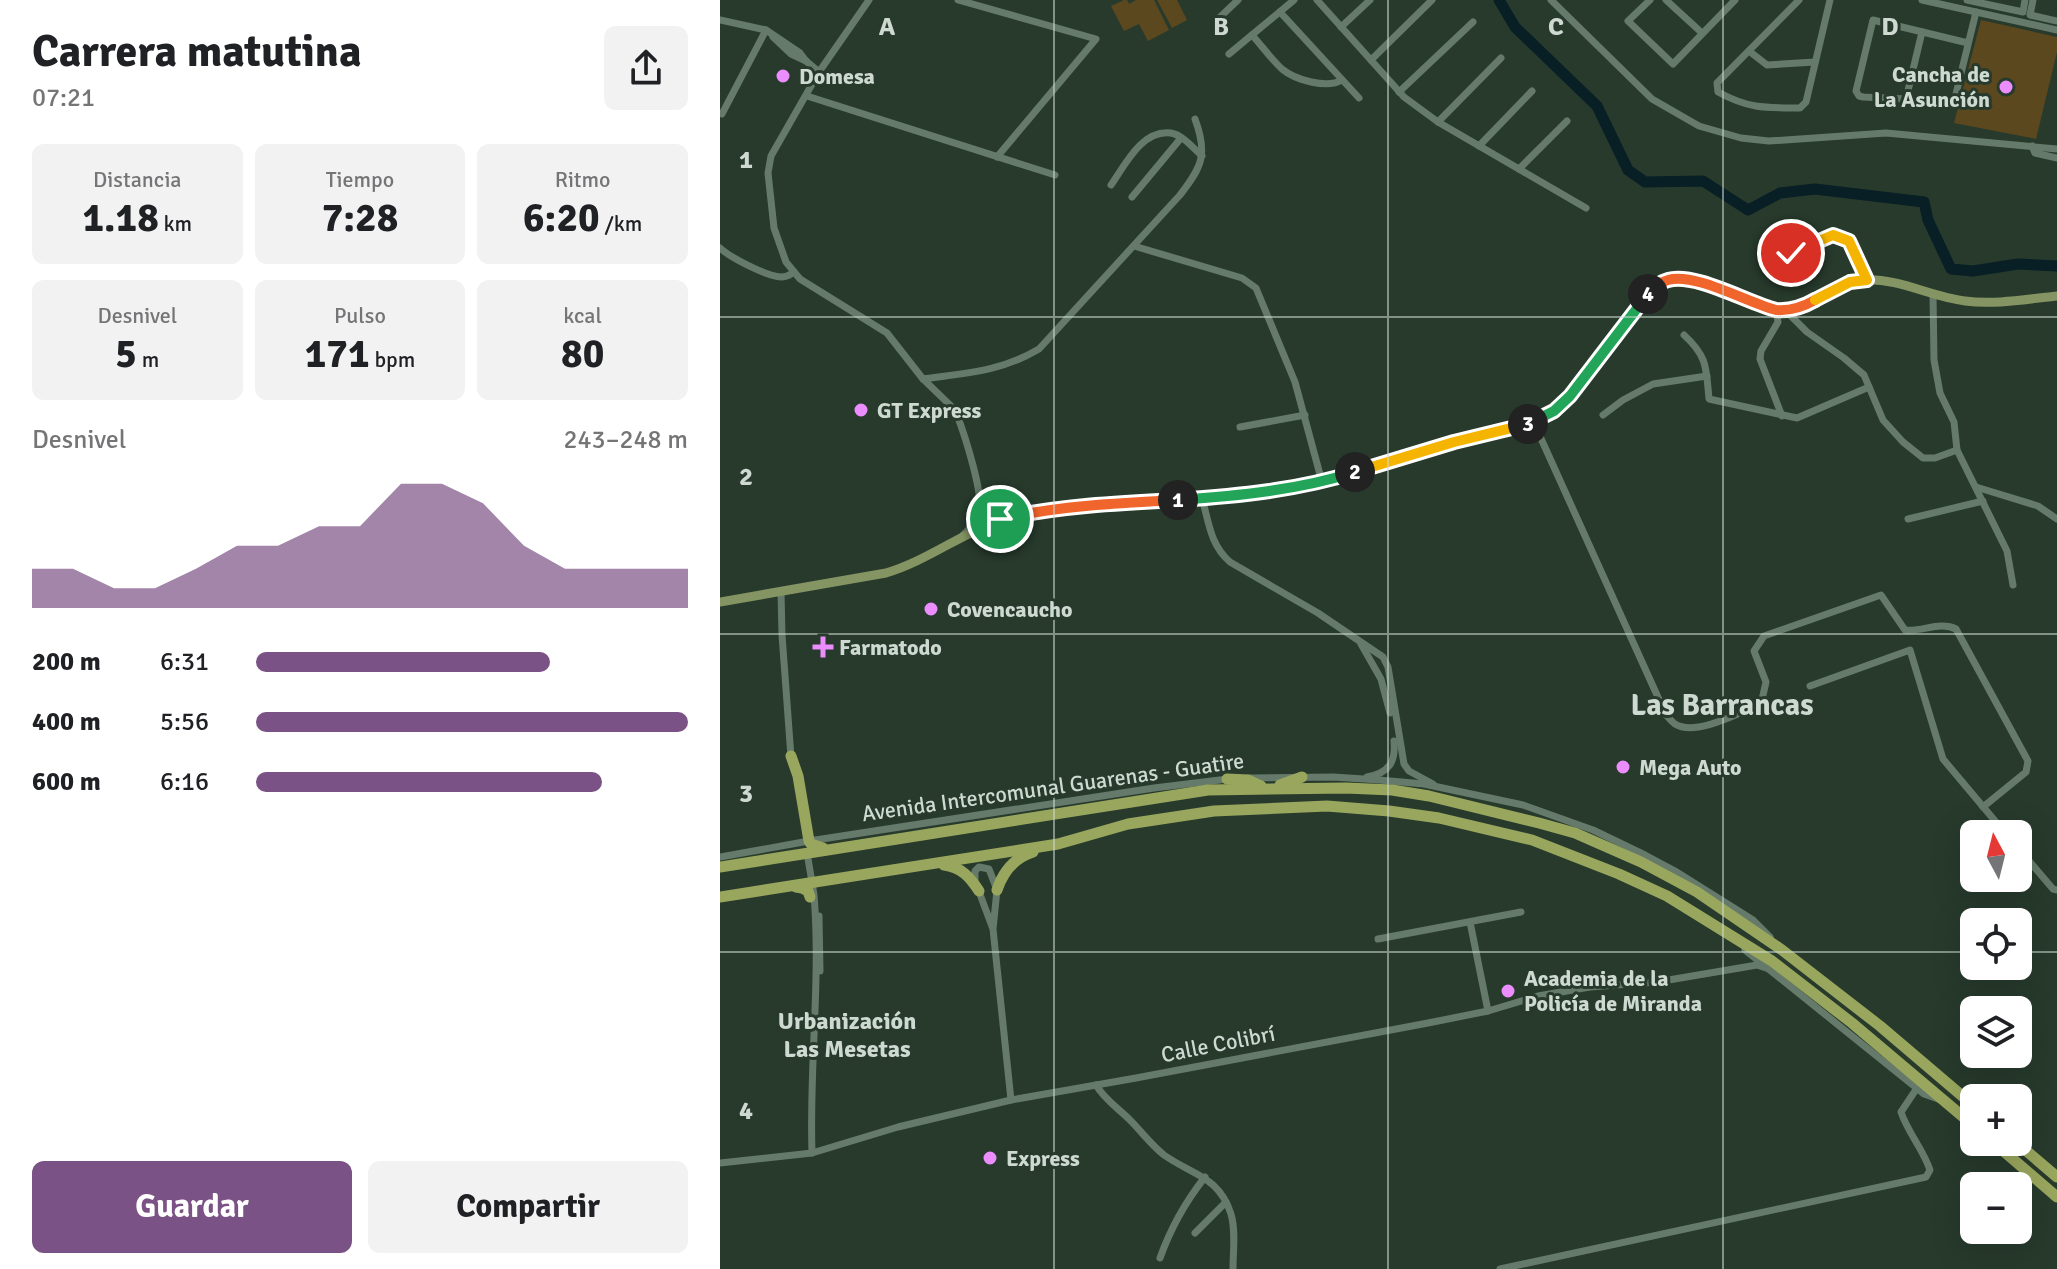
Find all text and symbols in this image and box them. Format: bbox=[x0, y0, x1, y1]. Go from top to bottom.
text: A bbox=[879, 11, 896, 43]
text: B bbox=[1213, 11, 1229, 43]
text: C bbox=[1548, 11, 1564, 43]
text: D bbox=[1881, 11, 1899, 43]
text: Carrera matutina bbox=[32, 25, 362, 79]
button: share bbox=[604, 26, 688, 110]
place label: Cancha de La Asunción bbox=[1874, 61, 1990, 113]
place label: Domesa bbox=[799, 63, 875, 90]
marker: Domesa bbox=[774, 67, 792, 85]
marker: Cancha de La Asunción bbox=[1997, 78, 2015, 96]
text: 07:21 bbox=[32, 82, 95, 114]
text: 1 bbox=[739, 144, 753, 176]
text: Distancia bbox=[93, 166, 182, 193]
text: Tiempo bbox=[326, 166, 394, 193]
text: Ritmo bbox=[555, 166, 611, 193]
text: 1.18 bbox=[82, 193, 159, 243]
text: 7:28 bbox=[322, 193, 398, 243]
text: 6:20 bbox=[523, 193, 600, 243]
text: km bbox=[159, 210, 192, 237]
text: /km bbox=[600, 210, 642, 237]
pin bbox=[1757, 219, 1825, 287]
icon: check bbox=[1769, 231, 1813, 275]
pin: 4 bbox=[1628, 274, 1668, 314]
text: 4 bbox=[1642, 280, 1654, 307]
text: Desnivel bbox=[97, 302, 177, 329]
text: Pulso bbox=[334, 302, 386, 329]
text: kcal bbox=[563, 302, 602, 329]
text: 5 bbox=[115, 329, 137, 379]
text: 171 bbox=[305, 329, 370, 379]
text: 80 bbox=[561, 329, 604, 379]
text: m bbox=[137, 346, 159, 373]
text: bpm bbox=[370, 346, 415, 373]
place label: GT Express bbox=[877, 397, 982, 424]
marker: GT Express bbox=[852, 401, 870, 419]
pin: 3 bbox=[1508, 404, 1548, 444]
text: 3 bbox=[1522, 410, 1534, 437]
text: Desnivel bbox=[32, 424, 126, 456]
text: 243–248 m bbox=[564, 424, 688, 456]
pin: 2 bbox=[1335, 452, 1375, 492]
text: 2 bbox=[1349, 458, 1361, 485]
text: 2 bbox=[739, 461, 753, 493]
pin: 1 bbox=[1158, 480, 1198, 520]
pin bbox=[966, 485, 1034, 553]
text: 1 bbox=[1172, 486, 1184, 513]
icon: arrive bbox=[978, 497, 1022, 541]
place label: Covencaucho bbox=[947, 596, 1073, 623]
marker: Covencaucho bbox=[922, 600, 940, 618]
place label: Farmatodo bbox=[839, 634, 942, 661]
marker: Farmatodo bbox=[814, 638, 832, 656]
text: 200 m bbox=[32, 646, 101, 678]
text: 6:31 bbox=[160, 646, 209, 678]
district label: Las Barrancas bbox=[1630, 687, 1814, 724]
text: 400 m bbox=[32, 706, 101, 738]
text: 5:56 bbox=[160, 706, 209, 738]
street label: Avenida Intercomunal Guarenas - Guatire bbox=[860, 747, 1246, 827]
place label: Mega Auto bbox=[1639, 754, 1742, 781]
marker: Mega Auto bbox=[1614, 758, 1632, 776]
text: 600 m bbox=[32, 766, 101, 798]
text: 6:16 bbox=[160, 766, 209, 798]
text: 3 bbox=[739, 778, 753, 810]
north arrow bbox=[1960, 820, 2032, 892]
map controls bbox=[1960, 820, 2032, 1244]
button: locate bbox=[1960, 908, 2032, 980]
place label: Academia de la Policía de Miranda bbox=[1524, 965, 1702, 1017]
marker: Academia de la Policía de Miranda bbox=[1499, 982, 1517, 1000]
button: layers bbox=[1960, 996, 2032, 1068]
district label: Urbanización Las Mesetas bbox=[778, 1006, 916, 1064]
street label: Calle Colibrí bbox=[1159, 1020, 1277, 1068]
button: + bbox=[1960, 1084, 2032, 1156]
text: 4 bbox=[739, 1095, 753, 1127]
place label: Express bbox=[1006, 1145, 1080, 1172]
marker: Express bbox=[981, 1149, 999, 1167]
button: Guardar bbox=[32, 1161, 352, 1253]
button: Compartir bbox=[368, 1161, 688, 1253]
button: − bbox=[1960, 1172, 2032, 1244]

